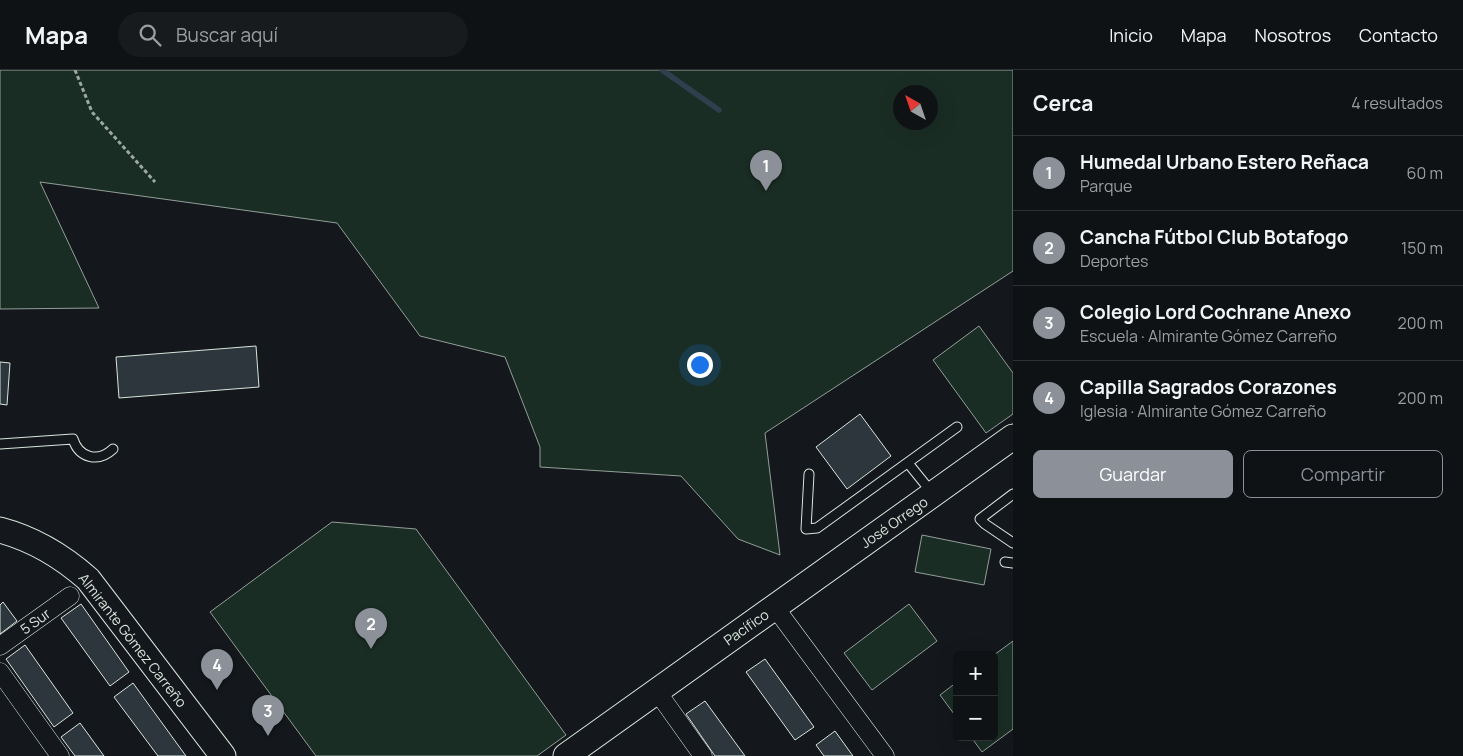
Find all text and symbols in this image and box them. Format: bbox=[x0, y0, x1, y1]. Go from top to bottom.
search box bbox=[118, 12, 468, 57]
text: Mapa bbox=[25, 18, 88, 51]
icon: search bbox=[136, 21, 164, 49]
text: Buscar aquí bbox=[176, 22, 278, 48]
text: Inicio bbox=[1109, 23, 1153, 47]
text: Mapa bbox=[1181, 23, 1227, 47]
text: Nosotros bbox=[1255, 23, 1331, 47]
text: Contacto bbox=[1359, 23, 1438, 47]
north arrow bbox=[893, 85, 938, 130]
text: Cerca bbox=[1033, 89, 1093, 117]
text: 4 resultados bbox=[1351, 92, 1443, 114]
text: Humedal Urbano Estero Reñaca bbox=[1080, 149, 1369, 175]
pin: 1 bbox=[750, 150, 782, 191]
text: 1 bbox=[1045, 162, 1053, 184]
text: 60 m bbox=[1407, 162, 1443, 184]
text: Parque bbox=[1080, 175, 1132, 197]
text: Cancha Fútbol Club Botafogo bbox=[1080, 224, 1349, 250]
text: 2 bbox=[1044, 237, 1054, 259]
text: 150 m bbox=[1401, 237, 1443, 259]
text: Deportes bbox=[1080, 250, 1148, 272]
text: Colegio Lord Cochrane Anexo bbox=[1080, 299, 1351, 325]
text: 3 bbox=[1044, 312, 1054, 334]
text: 200 m bbox=[1398, 312, 1443, 334]
text: Escuela · Almirante Gómez Carreño bbox=[1080, 325, 1337, 347]
your location bbox=[687, 352, 713, 378]
text: Capilla Sagrados Corazones bbox=[1080, 374, 1337, 400]
text: 4 bbox=[1044, 387, 1054, 409]
text: 200 m bbox=[1398, 387, 1443, 409]
text: Iglesia · Almirante Gómez Carreño bbox=[1080, 400, 1326, 422]
button: Guardar bbox=[1033, 450, 1233, 498]
button: Compartir bbox=[1243, 450, 1443, 498]
street label: José Orrego bbox=[857, 492, 931, 552]
street label: Almirante Gómez Carreño bbox=[75, 569, 191, 711]
street label: 5 Sur bbox=[16, 604, 54, 638]
street label: Pacífico bbox=[720, 605, 772, 649]
pin: 2 bbox=[355, 608, 387, 649]
pin: 4 bbox=[201, 649, 233, 690]
map controls bbox=[953, 651, 998, 741]
button: + bbox=[953, 651, 998, 696]
pin: 3 bbox=[252, 695, 284, 736]
button: − bbox=[953, 696, 998, 741]

